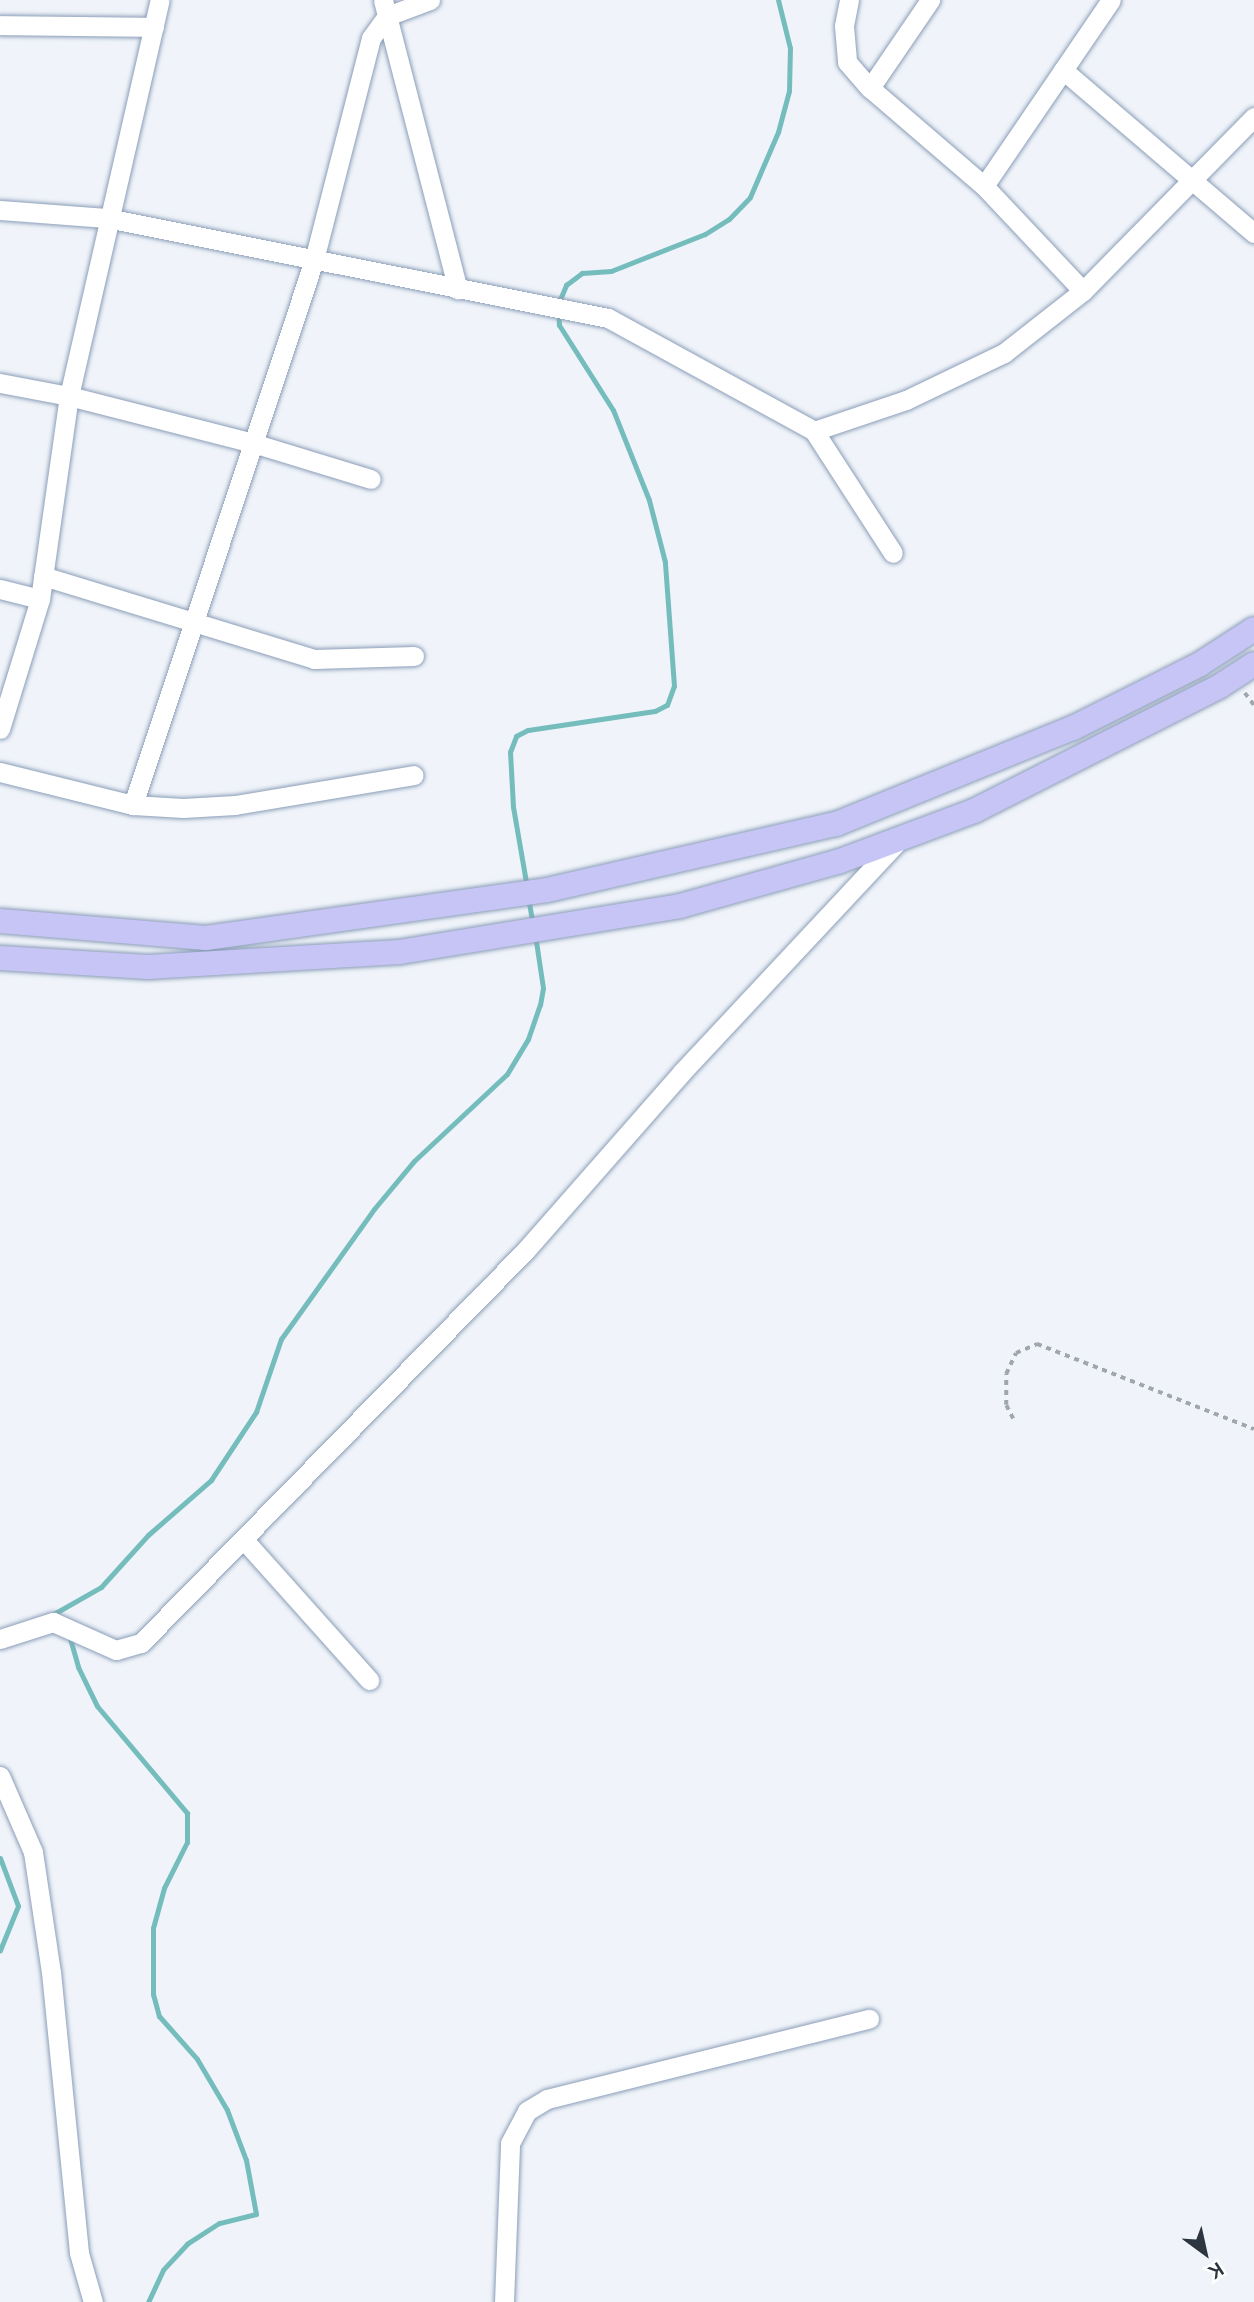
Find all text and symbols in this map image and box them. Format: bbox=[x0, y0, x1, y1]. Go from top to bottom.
north arrow bbox=[1170, 2218, 1240, 2288]
text: K bbox=[1205, 2258, 1228, 2284]

